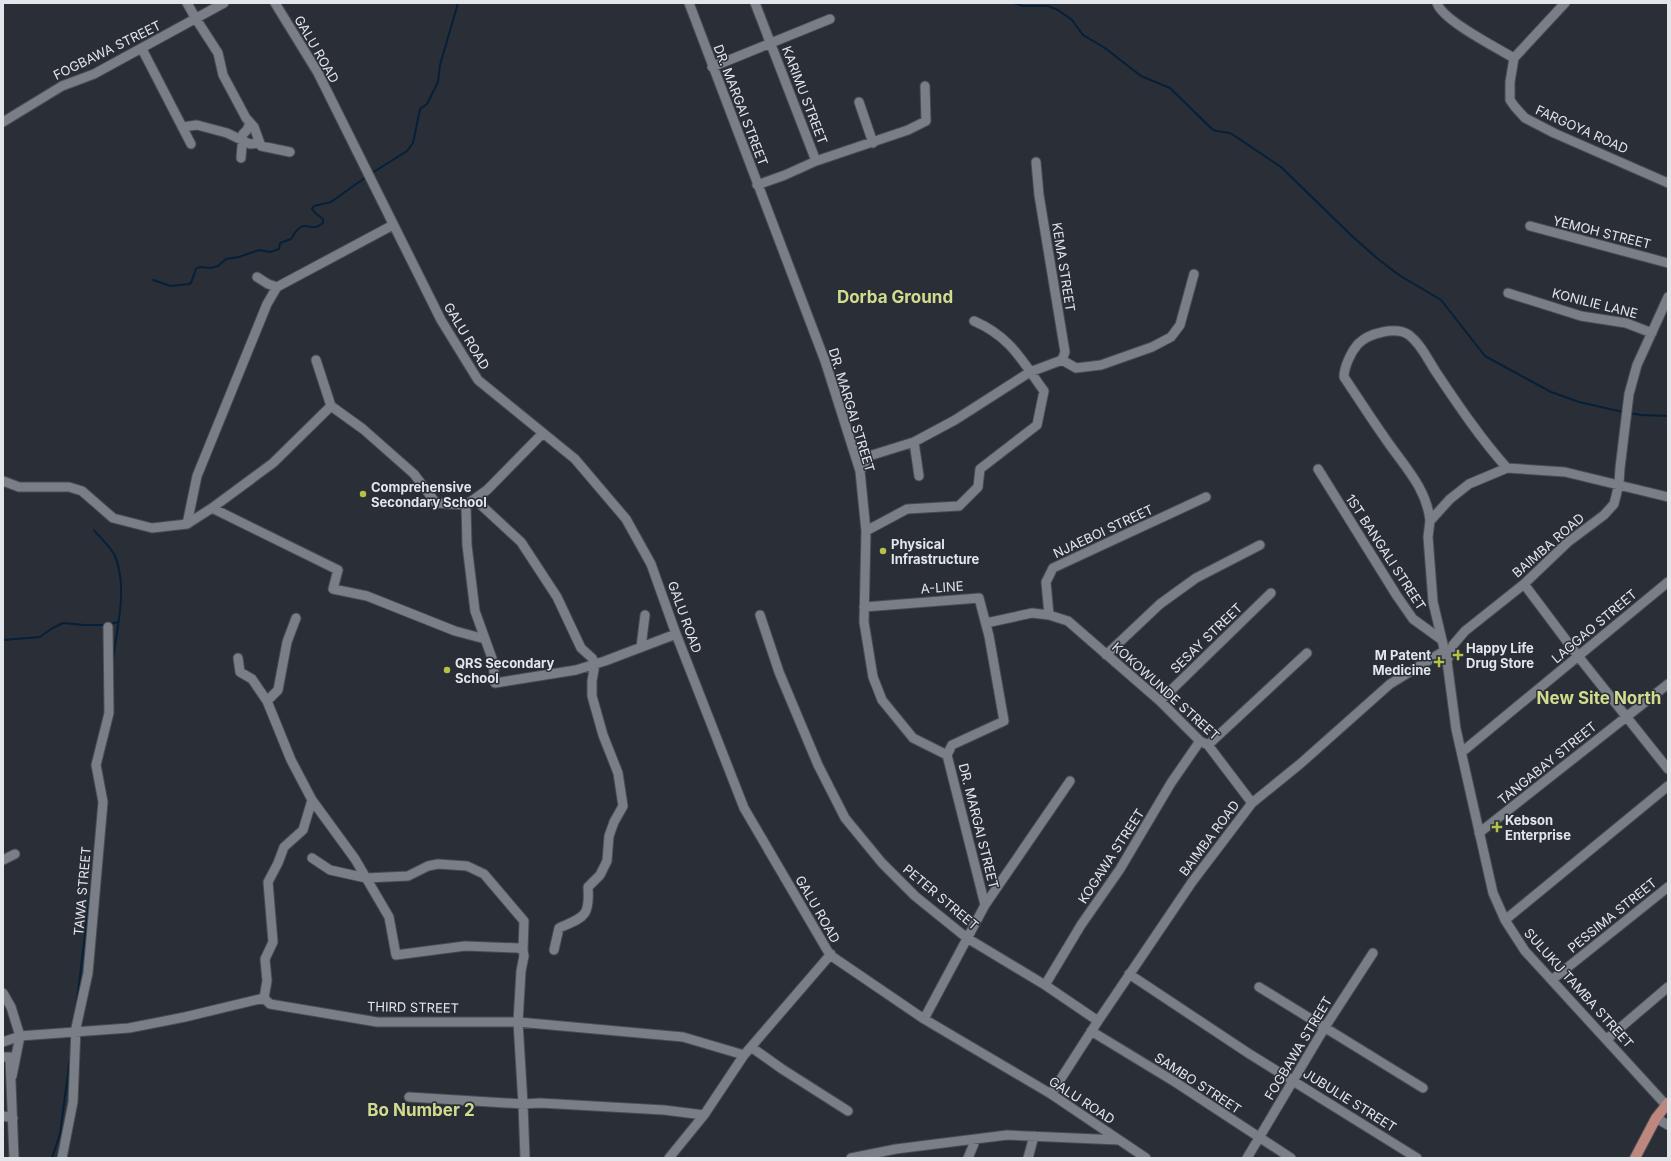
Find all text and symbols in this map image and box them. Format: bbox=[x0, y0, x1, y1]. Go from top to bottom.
street label: GALU ROAD bbox=[291, 12, 343, 86]
street label: FOGBAWA STREET bbox=[51, 17, 163, 83]
street label: DR. MARGAI STREET bbox=[710, 42, 772, 168]
street label: KARIMU STREET bbox=[779, 44, 831, 146]
street label: FARGOYA ROAD bbox=[1533, 101, 1631, 157]
street label: YEMOH STREET bbox=[1551, 212, 1653, 252]
street label: KEMA STREET bbox=[1049, 221, 1079, 313]
street label: KONILIE LANE bbox=[1550, 285, 1640, 321]
district label: Dorba Ground bbox=[837, 287, 953, 307]
street label: GALU ROAD bbox=[441, 300, 493, 372]
street label: DR. MARGAI STREET bbox=[826, 346, 878, 474]
place label: Comprehensive Secondary School bbox=[371, 479, 487, 510]
marker: Comprehensive Secondary School bbox=[358, 489, 368, 499]
street label: 1ST BANGALI STREET bbox=[1343, 491, 1429, 613]
street label: NJAEBOI STREET bbox=[1050, 501, 1156, 561]
street label: BAIMBA ROAD bbox=[1509, 509, 1587, 581]
place label: Physical Infrastructure bbox=[891, 536, 979, 567]
marker: Physical Infrastructure bbox=[878, 546, 888, 556]
street label: A-LINE bbox=[920, 578, 964, 596]
street label: GALU ROAD bbox=[665, 579, 705, 655]
street label: LAGGAO STREET bbox=[1548, 586, 1640, 666]
street label: SESAY STREET bbox=[1167, 600, 1245, 676]
street label: KOKOWUNDE STREET bbox=[1109, 639, 1223, 743]
place label: Happy Life Drug Store bbox=[1466, 640, 1534, 671]
place label: M Patent Medicine bbox=[1372, 647, 1431, 678]
marker: Happy Life Drug Store bbox=[1453, 650, 1463, 660]
place label: QRS Secondary School bbox=[455, 655, 554, 686]
marker: M Patent Medicine bbox=[1434, 657, 1444, 667]
marker: QRS Secondary School bbox=[442, 665, 452, 675]
district label: New Site North bbox=[1537, 688, 1661, 708]
street label: TANGABAY STREET bbox=[1494, 718, 1600, 808]
street label: DR. MARGAI STREET bbox=[956, 762, 1002, 890]
street label: BAIMBA ROAD bbox=[1176, 797, 1242, 879]
street label: KOGAWA STREET bbox=[1074, 806, 1148, 906]
place label: Kebson Enterprise bbox=[1505, 812, 1571, 843]
marker: Kebson Enterprise bbox=[1492, 822, 1502, 832]
street label: TAWA STREET bbox=[70, 846, 94, 936]
street label: PETER STREET bbox=[900, 861, 982, 933]
street label: GALU ROAD bbox=[792, 872, 844, 946]
street label: PESSIMA STREET bbox=[1564, 874, 1660, 956]
street label: SULUKU TAMBA STREET bbox=[1521, 925, 1637, 1051]
street label: FOGBAWA STREET bbox=[1261, 993, 1335, 1103]
street label: THIRD STREET bbox=[367, 998, 459, 1016]
street label: SAMBO STREET bbox=[1152, 1049, 1244, 1117]
street label: JUBULIE STREET bbox=[1301, 1065, 1399, 1135]
street label: GALU ROAD bbox=[1046, 1073, 1118, 1127]
district label: Bo Number 2 bbox=[367, 1100, 475, 1120]

